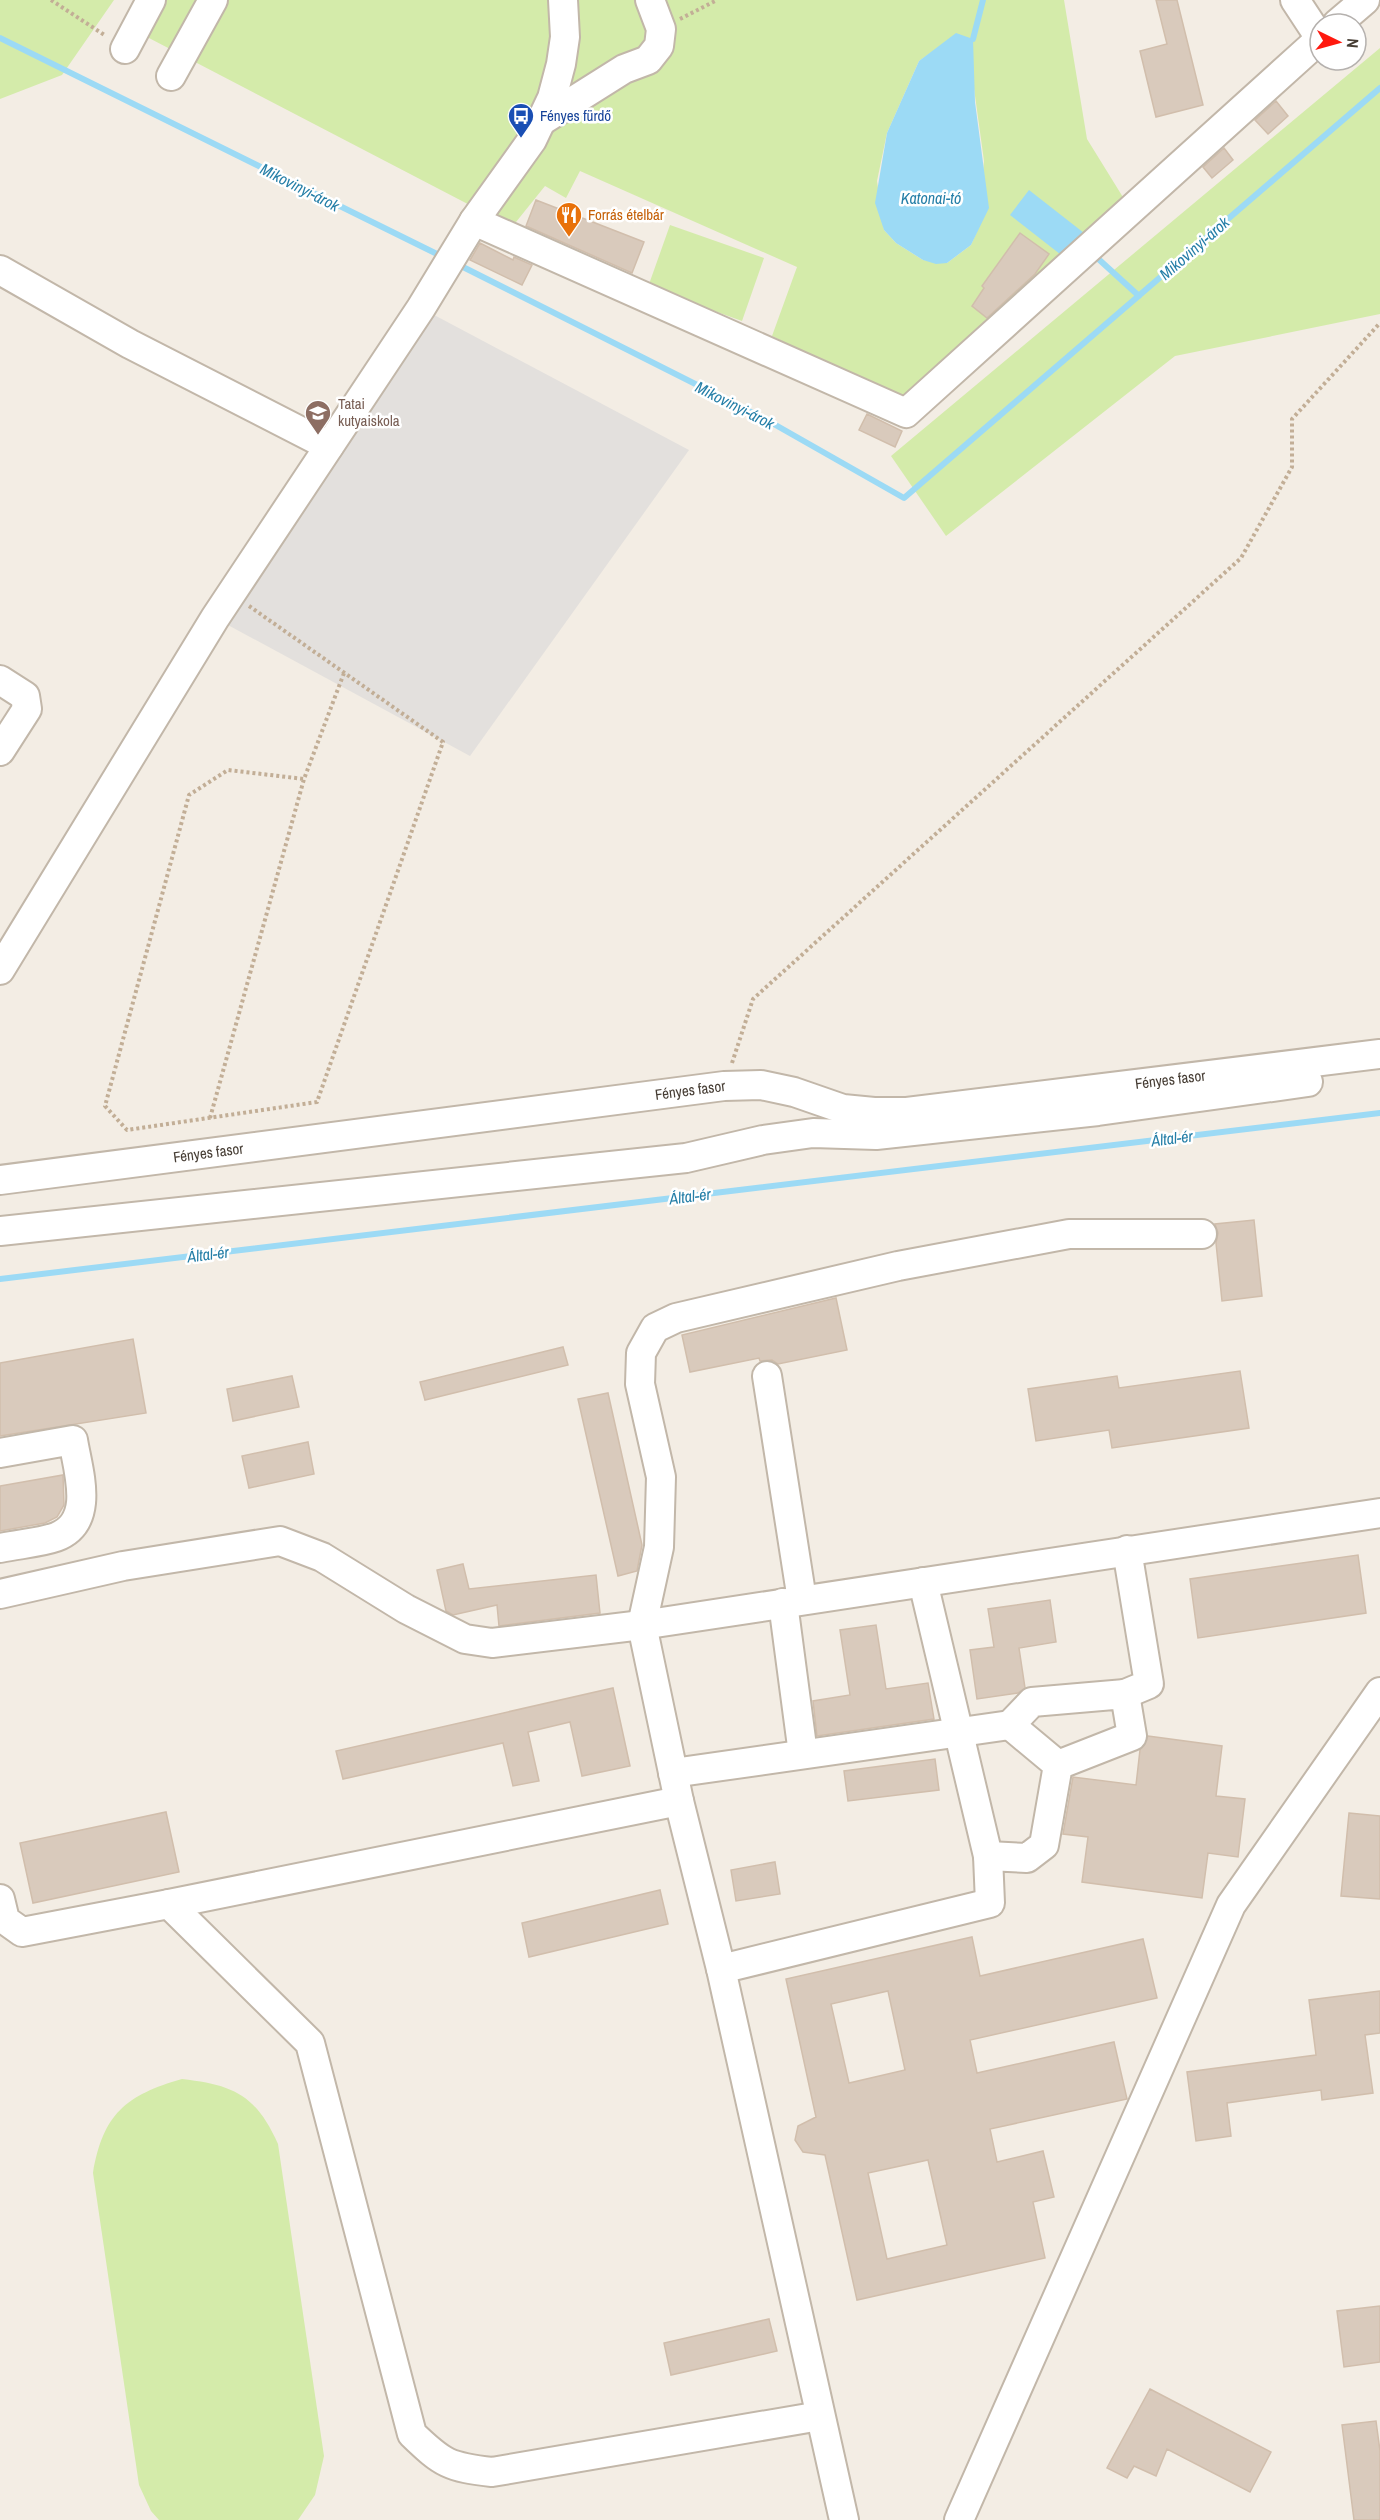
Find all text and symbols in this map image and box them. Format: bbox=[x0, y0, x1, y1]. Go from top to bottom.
north arrow bbox=[1308, 12, 1368, 72]
text: N bbox=[1342, 38, 1364, 49]
bus stop icon: Fényes fürdő bbox=[506, 101, 536, 139]
place label: Fényes fürdő bbox=[540, 105, 611, 126]
water label: Mikovinyi-árok bbox=[257, 158, 344, 217]
water label: Katonai-tó bbox=[901, 187, 961, 209]
restaurant icon: Forrás ételbár bbox=[554, 200, 584, 238]
place label: Forrás ételbár bbox=[588, 204, 664, 225]
water label: Mikovinyi-árok bbox=[1154, 211, 1234, 285]
water label: Mikovinyi-árok bbox=[692, 376, 779, 435]
place label: Tatai kutyaiskola bbox=[338, 393, 400, 431]
school or university icon: Tatai kutyaiskola bbox=[303, 398, 333, 436]
street label: Fényes fasor bbox=[1134, 1065, 1206, 1094]
street label: Fényes fasor bbox=[654, 1075, 726, 1105]
water label: Által-ér bbox=[1149, 1124, 1195, 1152]
street label: Fényes fasor bbox=[172, 1138, 245, 1167]
water label: Által-ér bbox=[667, 1182, 713, 1210]
water label: Által-ér bbox=[185, 1240, 231, 1268]

